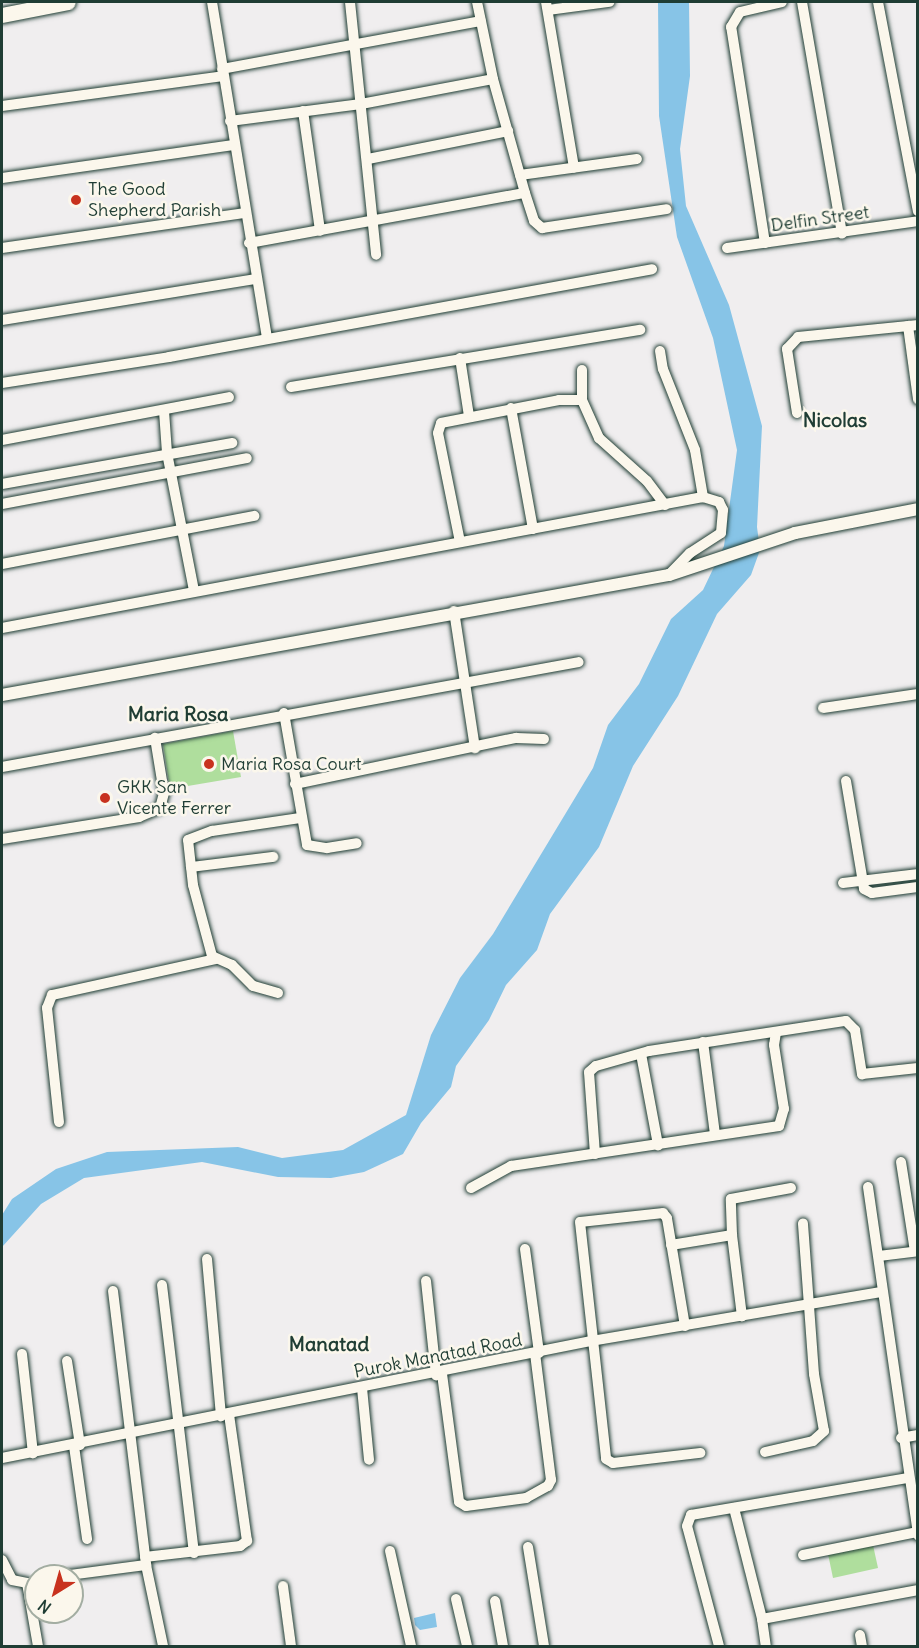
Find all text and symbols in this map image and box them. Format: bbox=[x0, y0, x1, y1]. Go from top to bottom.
place label: The Good Shepherd Parish bbox=[88, 179, 221, 222]
marker: The Good Shepherd Parish bbox=[69, 193, 83, 207]
street label: Delfin Street bbox=[769, 201, 871, 237]
district label: Nicolas bbox=[803, 407, 867, 431]
district label: Maria Rosa bbox=[128, 701, 228, 725]
place label: Maria Rosa Court bbox=[221, 753, 362, 775]
marker: Maria Rosa Court bbox=[202, 757, 216, 771]
place label: GKK San Vicente Ferrer bbox=[117, 777, 231, 820]
marker: GKK San Vicente Ferrer bbox=[98, 791, 112, 805]
street label: Purok Manatad Road bbox=[352, 1329, 524, 1383]
district label: Manatad bbox=[289, 1331, 369, 1355]
north arrow bbox=[24, 1564, 84, 1624]
text: N bbox=[34, 1595, 55, 1618]

